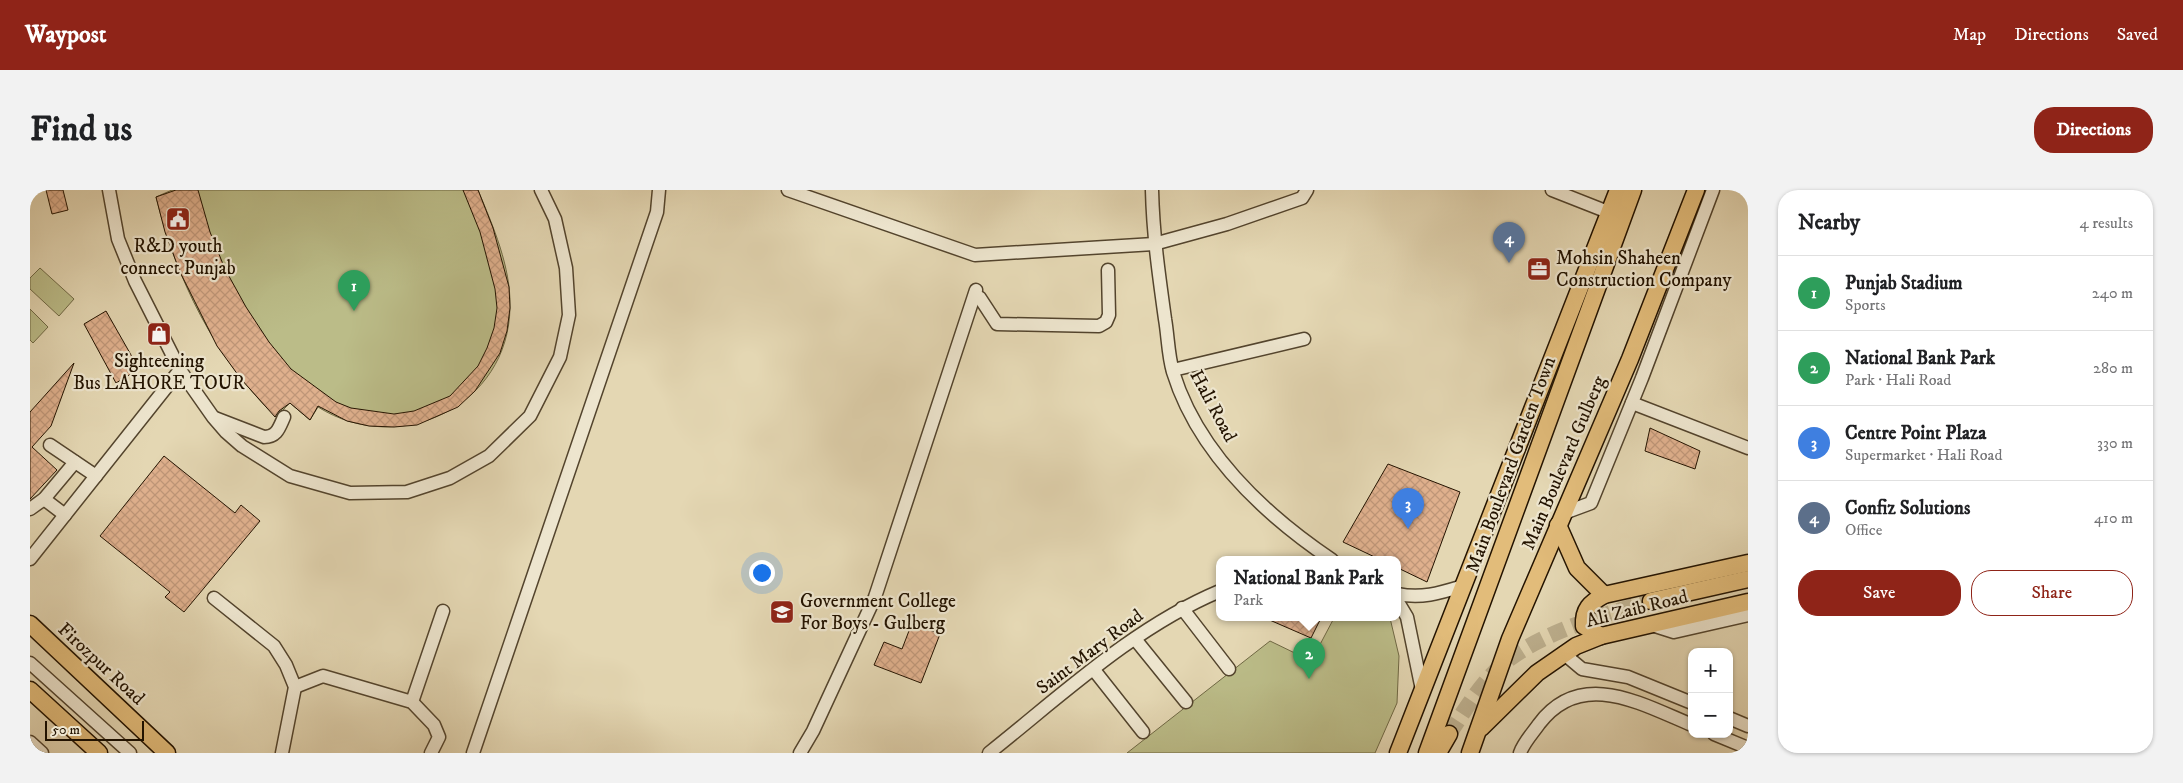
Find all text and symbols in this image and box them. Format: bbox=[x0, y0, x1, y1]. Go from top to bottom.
text: Waypost bbox=[25, 20, 106, 50]
text: Map bbox=[1953, 24, 1986, 46]
text: Directions bbox=[2014, 24, 2089, 46]
text: Saved bbox=[2117, 24, 2158, 46]
button: Directions bbox=[2034, 107, 2153, 153]
text: Find us bbox=[30, 108, 132, 152]
public building icon: R&D youth connect Punjab bbox=[165, 206, 191, 232]
text: Nearby bbox=[1798, 210, 1860, 236]
text: 4 results bbox=[2080, 213, 2133, 233]
pin: 4 bbox=[1493, 222, 1525, 263]
place label: R&D youth connect Punjab bbox=[120, 235, 236, 280]
place label: Mohsin Shaheen Construction Company bbox=[1556, 247, 1732, 292]
office icon: Mohsin Shaheen Construction Company bbox=[1526, 256, 1552, 282]
pin: 1 bbox=[338, 270, 370, 311]
text: Punjab Stadium bbox=[1845, 272, 1963, 295]
text: 1 bbox=[1811, 283, 1817, 303]
text: 240 m bbox=[2092, 283, 2133, 303]
text: Sports bbox=[1845, 295, 1886, 315]
shop icon: Sighteening Bus LAHORE TOUR bbox=[146, 321, 172, 347]
text: National Bank Park bbox=[1845, 347, 1995, 370]
place label: Sighteening Bus LAHORE TOUR bbox=[73, 350, 245, 395]
street label: Main Boulevard Garden Town bbox=[1461, 354, 1561, 576]
text: 2 bbox=[1810, 358, 1818, 378]
text: 280 m bbox=[2093, 358, 2133, 378]
street label: Hali Road bbox=[1185, 366, 1242, 446]
text: Park · Hali Road bbox=[1845, 370, 1951, 390]
street label: Main Boulevard Gulberg bbox=[1517, 372, 1611, 553]
text: Centre Point Plaza bbox=[1845, 422, 1986, 445]
text: 3 bbox=[1811, 433, 1817, 453]
text: 330 m bbox=[2097, 433, 2133, 453]
text: Supermarket · Hali Road bbox=[1845, 445, 2002, 465]
pin: 3 bbox=[1392, 488, 1424, 529]
text: Confiz Solutions bbox=[1845, 497, 1970, 520]
text: 4 bbox=[1809, 508, 1819, 528]
text: 410 m bbox=[2094, 508, 2133, 528]
text: Office bbox=[1845, 520, 1882, 540]
popup bbox=[1216, 556, 1401, 621]
your location bbox=[749, 560, 775, 586]
text: National Bank Park bbox=[1233, 567, 1384, 590]
button: Save bbox=[1798, 570, 1961, 616]
button: Share bbox=[1971, 570, 2133, 616]
street label: Ali Zaib Road bbox=[1584, 585, 1691, 633]
place label: Government College For Boys - Gulberg bbox=[800, 590, 956, 635]
text: Park bbox=[1233, 590, 1263, 610]
school or university icon: Government College For Boys - Gulberg bbox=[769, 599, 795, 625]
street label: Saint Mary Road bbox=[1032, 604, 1148, 700]
street label: Firozpur Road bbox=[53, 618, 150, 710]
pin: 2 bbox=[1293, 638, 1325, 679]
map controls bbox=[1688, 648, 1733, 738]
button: + bbox=[1688, 648, 1733, 693]
button: − bbox=[1688, 693, 1733, 738]
scale bar bbox=[45, 718, 144, 741]
text: 50 m bbox=[52, 721, 80, 739]

